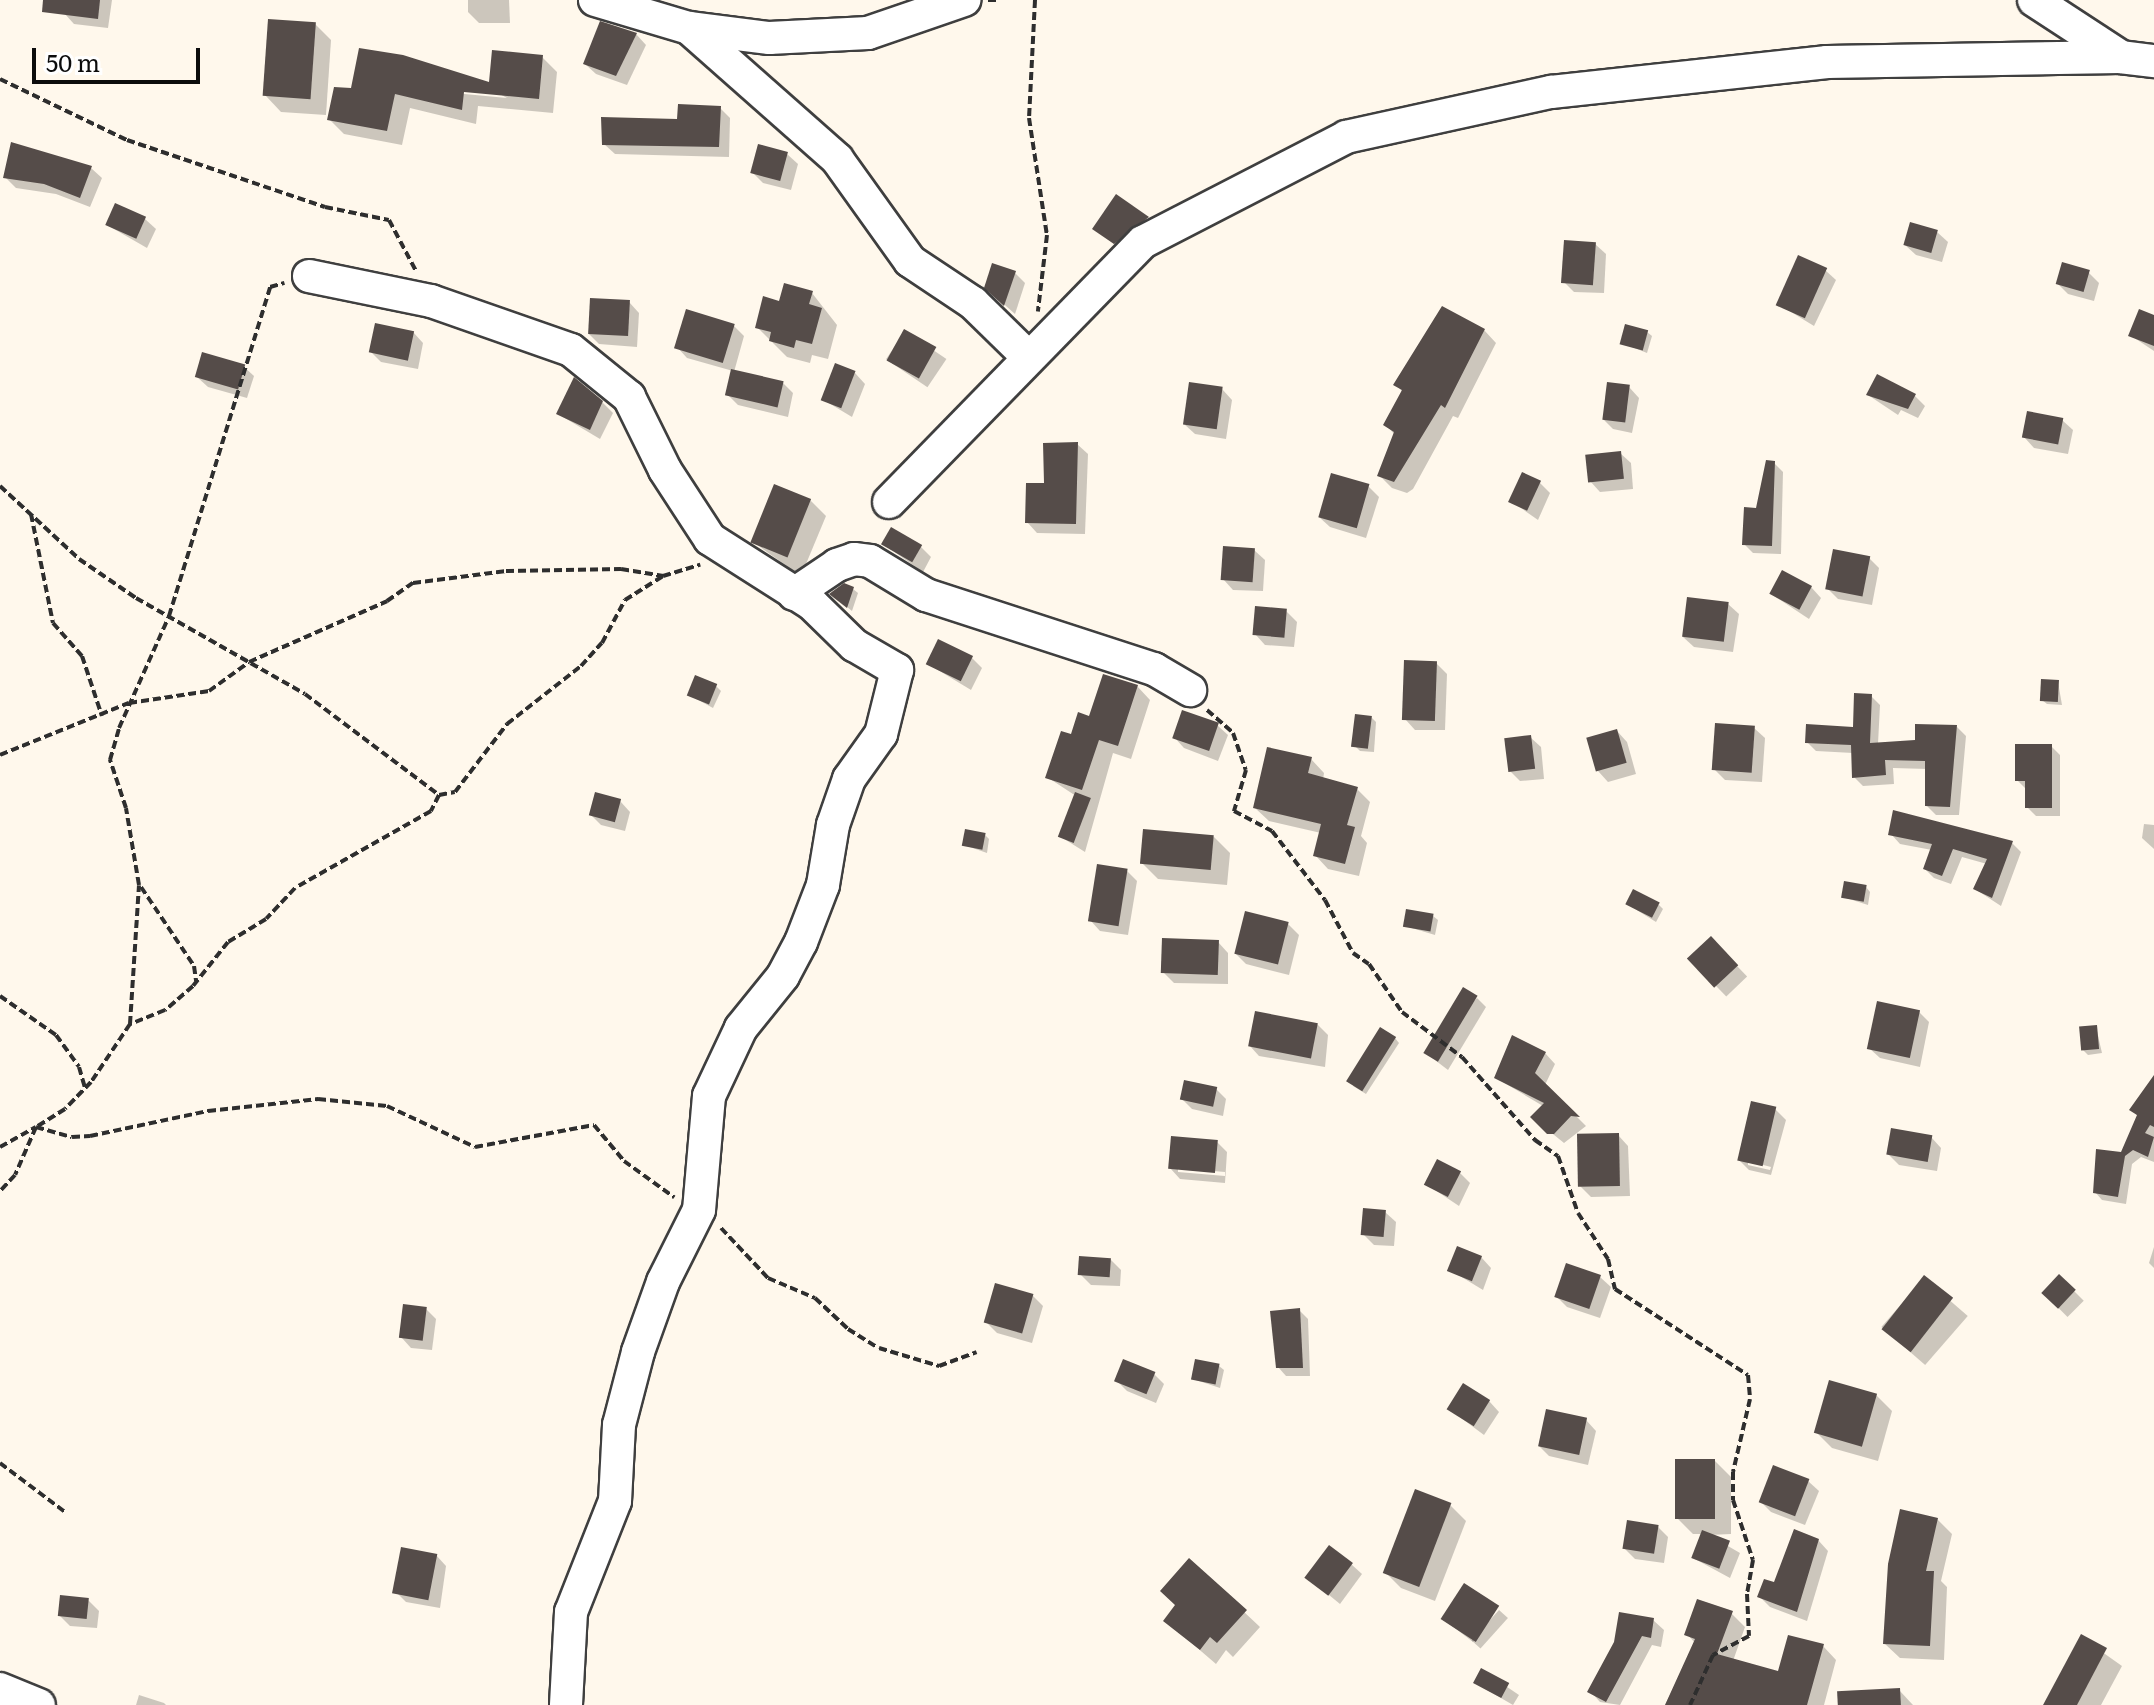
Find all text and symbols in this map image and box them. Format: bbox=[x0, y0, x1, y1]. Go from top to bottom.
scale bar bbox=[36, 32, 204, 82]
text: 50 m bbox=[46, 44, 100, 79]

